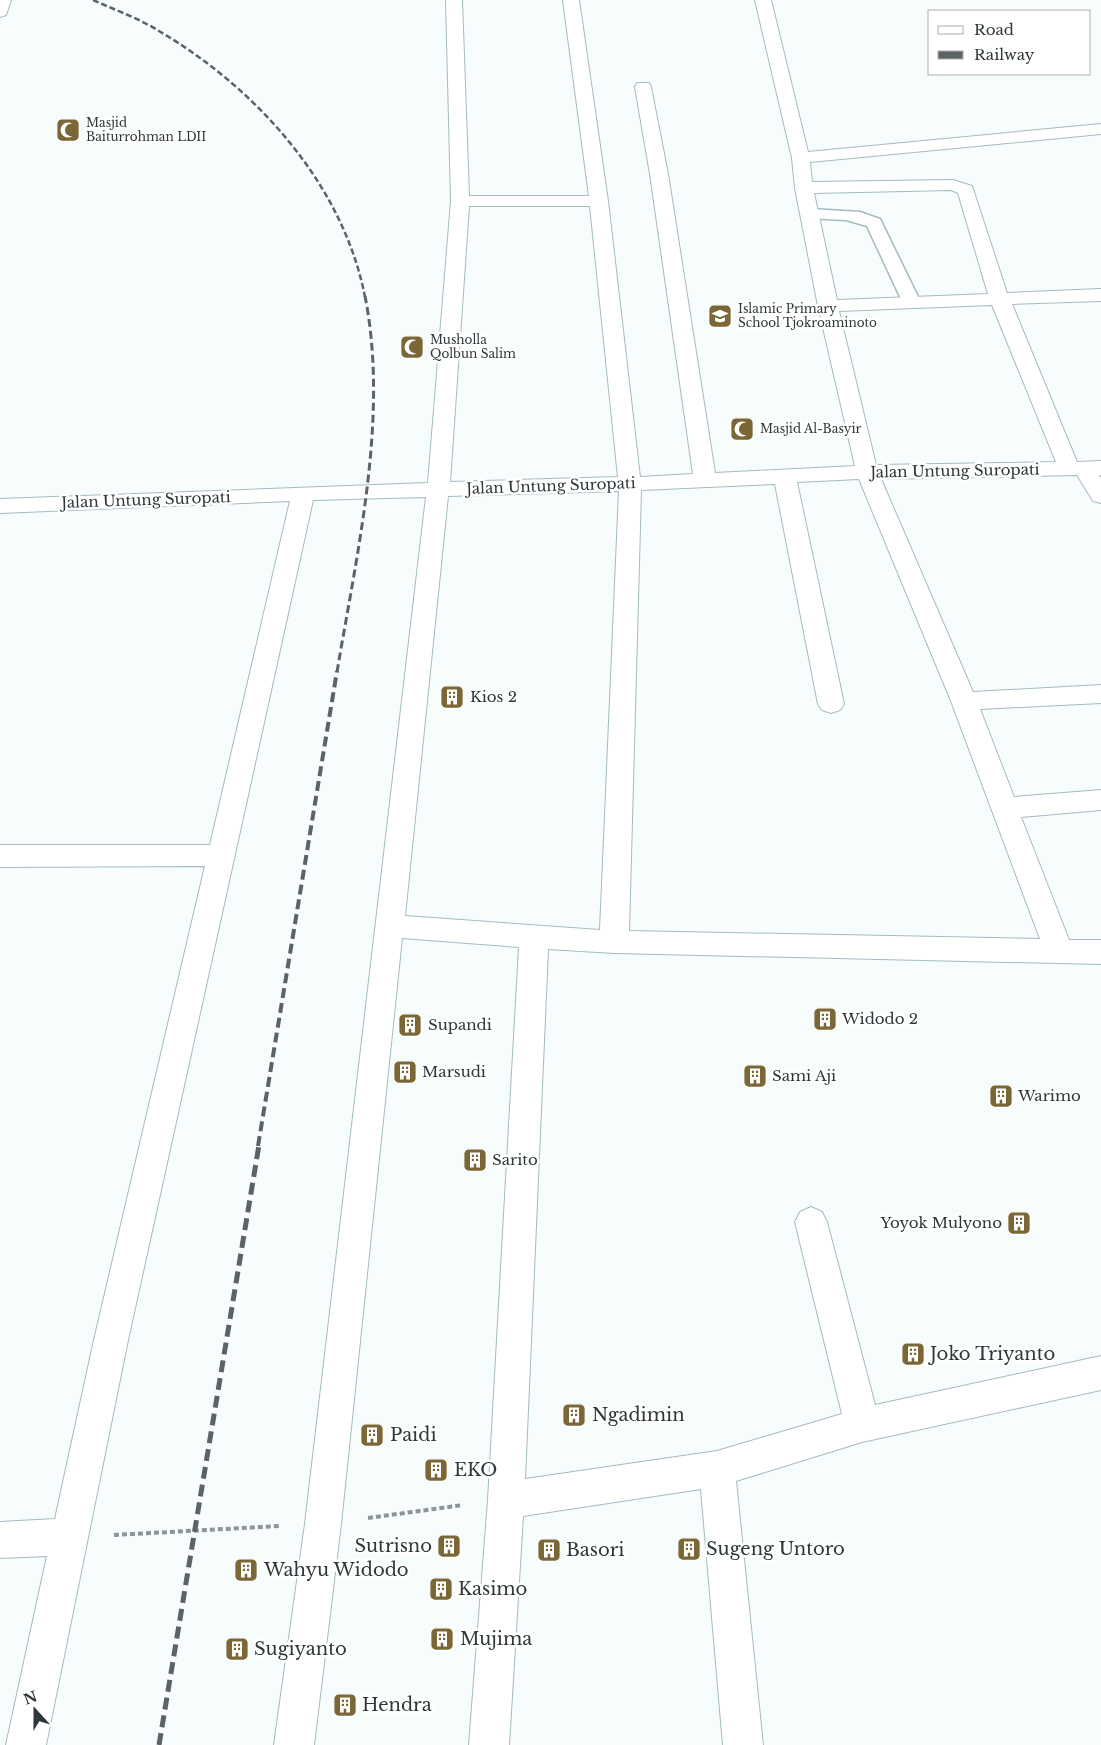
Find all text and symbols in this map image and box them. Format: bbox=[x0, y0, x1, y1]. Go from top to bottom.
legend bbox=[928, 10, 1091, 75]
text: Road bbox=[974, 20, 1014, 39]
text: Railway bbox=[974, 45, 1035, 64]
place label: Masjid Baiturrohman LDII bbox=[86, 115, 206, 144]
mosque icon: Masjid Baiturrohman LDII bbox=[55, 117, 81, 143]
place label: Islamic Primary School Tjokroaminoto bbox=[738, 301, 877, 330]
school or university icon: Islamic Primary School Tjokroaminoto bbox=[707, 303, 733, 329]
place label: Musholla Qolbun Salim bbox=[430, 332, 516, 361]
mosque icon: Musholla Qolbun Salim bbox=[399, 334, 425, 360]
mosque icon: Masjid Al-Basyir bbox=[729, 416, 755, 442]
place label: Masjid Al-Basyir bbox=[760, 421, 862, 436]
street label: Jalan Untung Suropati bbox=[868, 460, 1040, 482]
street label: Jalan Untung Suropati bbox=[464, 473, 636, 498]
street label: Jalan Untung Suropati bbox=[59, 487, 231, 512]
building icon: Kios 2 bbox=[439, 684, 465, 710]
place label: Kios 2 bbox=[470, 687, 517, 706]
building icon: Widodo 2 bbox=[812, 1006, 838, 1032]
place label: Widodo 2 bbox=[841, 1009, 918, 1028]
building icon: Supandi bbox=[397, 1012, 423, 1038]
place label: Supandi bbox=[428, 1015, 492, 1034]
building icon: Marsudi bbox=[392, 1059, 418, 1085]
place label: Marsudi bbox=[422, 1062, 486, 1081]
building icon: Sami Aji bbox=[742, 1063, 768, 1089]
place label: Sami Aji bbox=[772, 1066, 836, 1085]
building icon: Warimo bbox=[988, 1083, 1014, 1109]
place label: Warimo bbox=[1017, 1086, 1081, 1105]
building icon: Sarito bbox=[462, 1147, 488, 1173]
place label: Sarito bbox=[492, 1150, 538, 1169]
building icon: Yoyok Mulyono bbox=[1006, 1210, 1032, 1236]
place label: Yoyok Mulyono bbox=[879, 1213, 1002, 1232]
building icon: Joko Triyanto bbox=[900, 1341, 926, 1367]
place label: Joko Triyanto bbox=[928, 1343, 1055, 1365]
building icon: Ngadimin bbox=[561, 1402, 587, 1428]
place label: Ngadimin bbox=[592, 1404, 685, 1426]
building icon: Paidi bbox=[359, 1422, 385, 1448]
place label: Paidi bbox=[390, 1424, 437, 1446]
building icon: EKO bbox=[423, 1457, 449, 1483]
place label: EKO bbox=[454, 1459, 497, 1481]
building icon: Sutrisno bbox=[436, 1533, 462, 1559]
place label: Sutrisno bbox=[354, 1535, 432, 1557]
building icon: Sugeng Untoro bbox=[676, 1536, 702, 1562]
building icon: Basori bbox=[536, 1537, 562, 1563]
place label: Sugeng Untoro bbox=[706, 1538, 845, 1560]
place label: Basori bbox=[566, 1539, 624, 1561]
building icon: Wahyu Widodo bbox=[233, 1557, 259, 1583]
place label: Wahyu Widodo bbox=[263, 1559, 409, 1581]
building icon: Kasimo bbox=[428, 1576, 454, 1602]
place label: Kasimo bbox=[458, 1578, 527, 1600]
building icon: Mujima bbox=[429, 1626, 455, 1652]
place label: Mujima bbox=[460, 1628, 532, 1650]
building icon: Sugiyanto bbox=[224, 1636, 250, 1662]
place label: Sugiyanto bbox=[254, 1638, 347, 1660]
north arrow bbox=[10, 1685, 60, 1735]
text: N bbox=[21, 1687, 40, 1709]
building icon: Hendra bbox=[332, 1692, 358, 1718]
place label: Hendra bbox=[362, 1694, 432, 1716]

